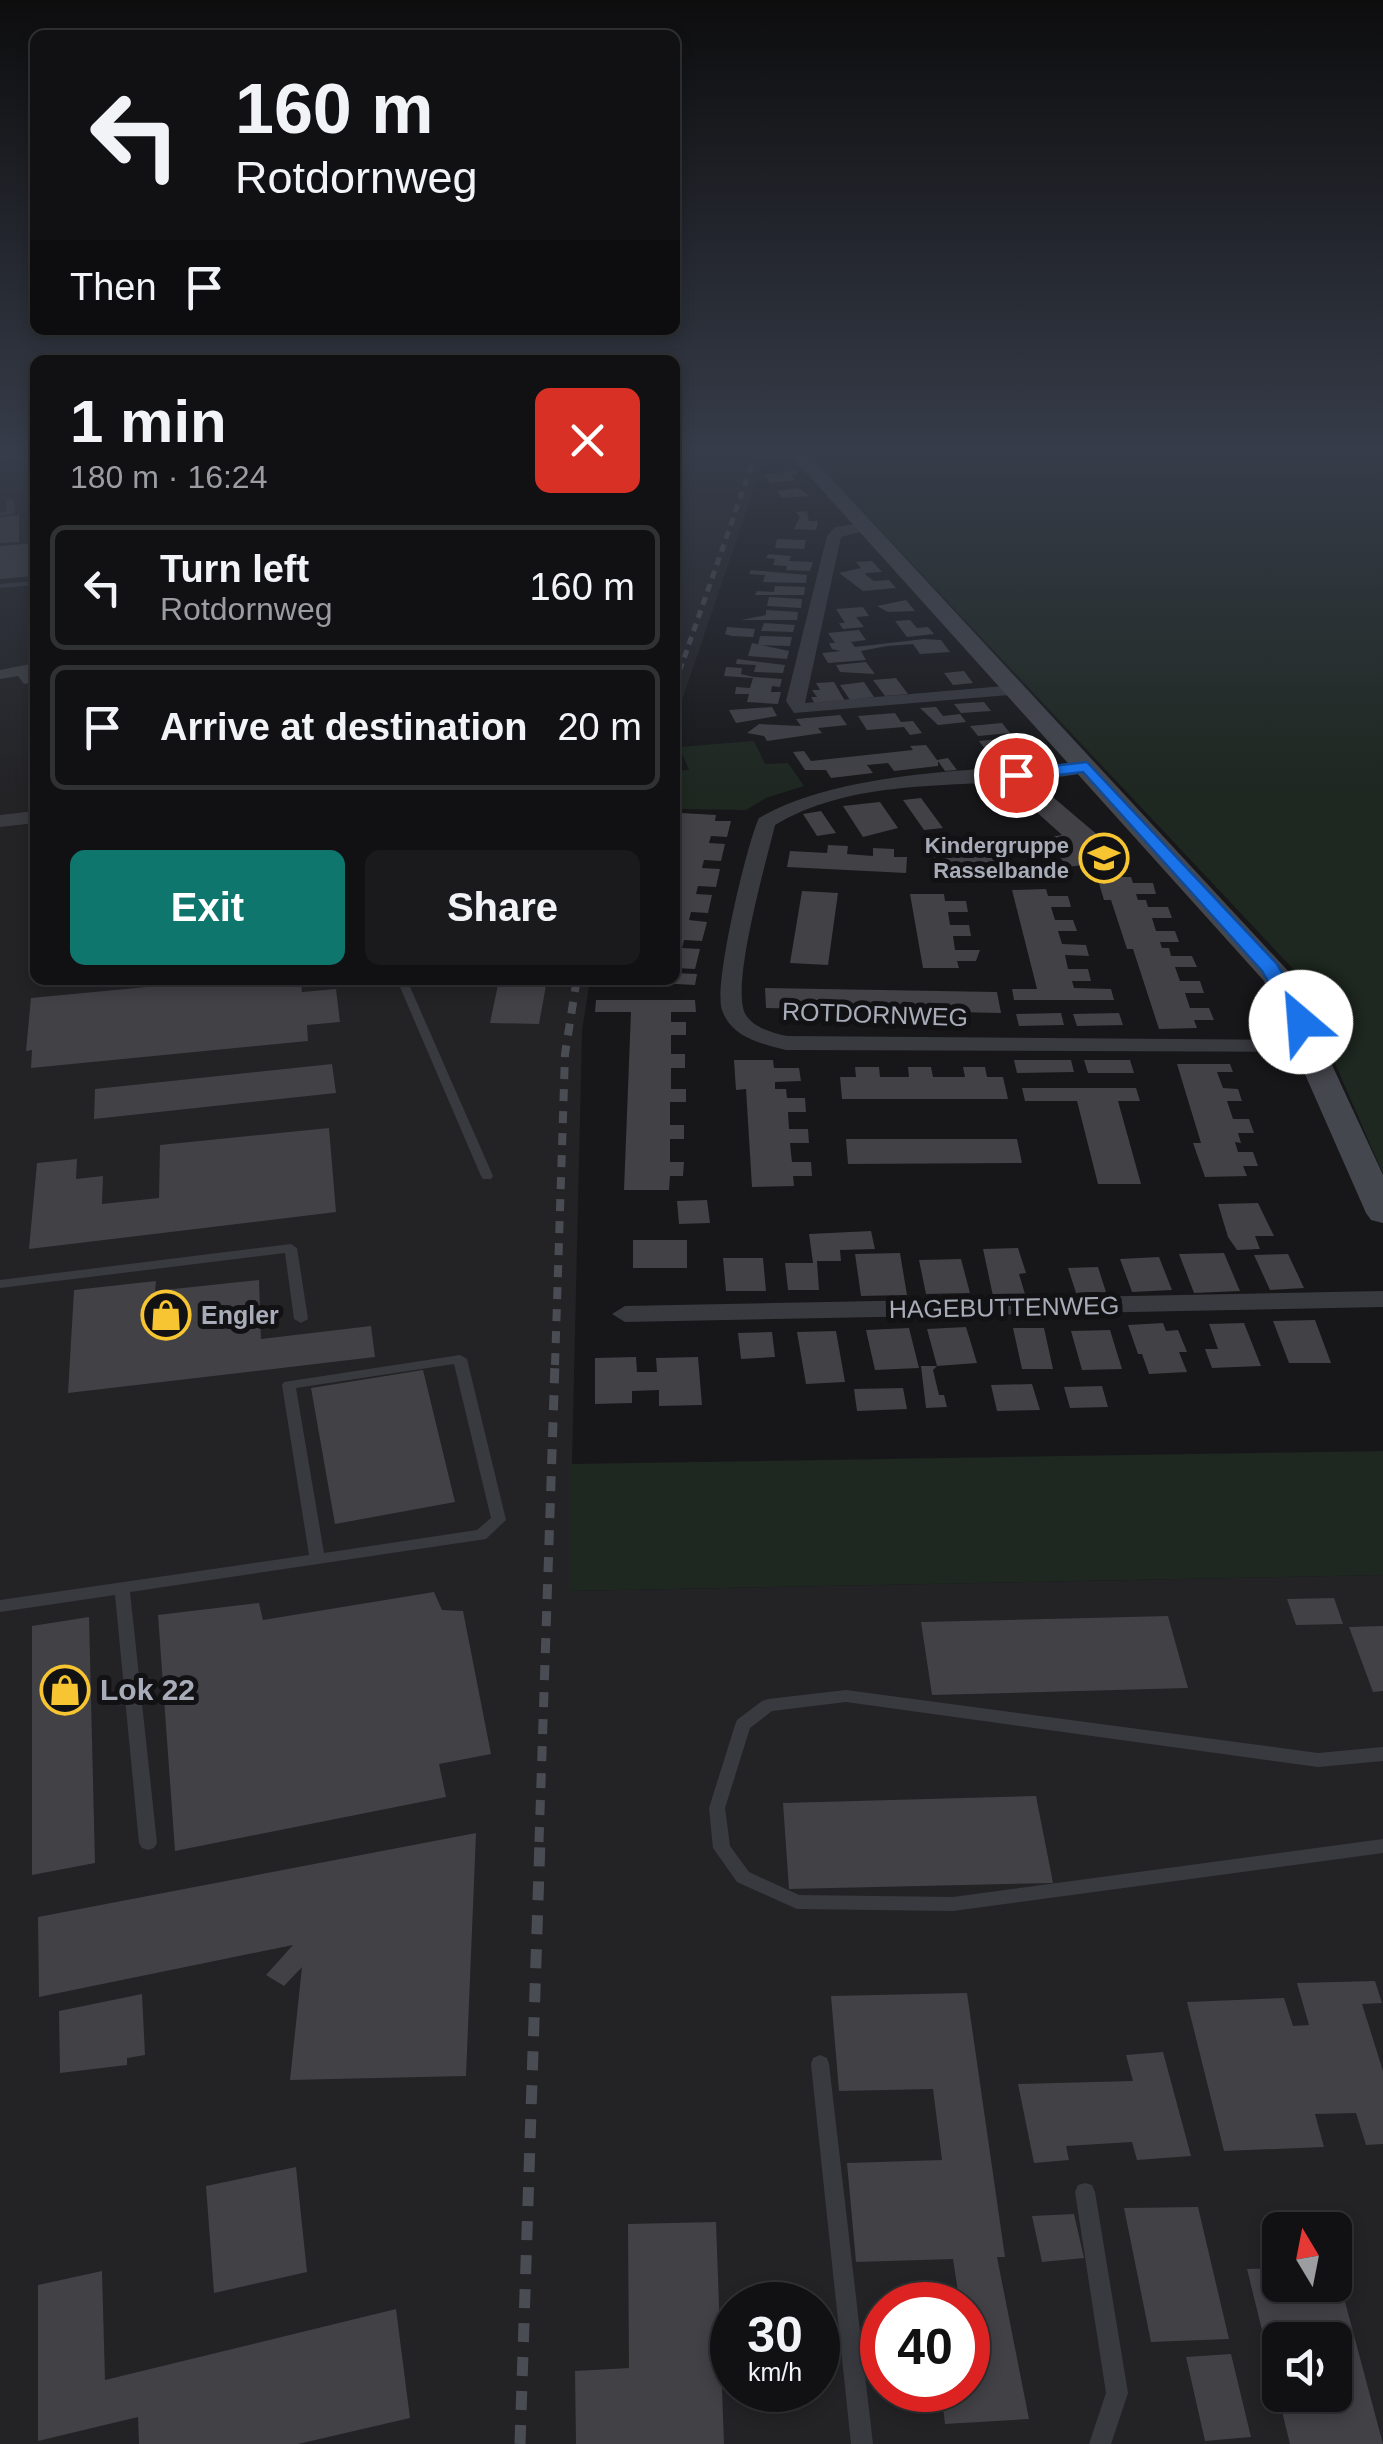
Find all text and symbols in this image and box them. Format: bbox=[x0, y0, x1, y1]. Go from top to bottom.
icon: left bbox=[70, 70, 200, 200]
text: 160 m bbox=[235, 70, 433, 148]
text: Rotdornweg bbox=[235, 152, 478, 203]
icon: arrive bbox=[177, 260, 232, 315]
text: Then bbox=[70, 266, 157, 308]
text: 1 min bbox=[70, 388, 227, 455]
button: close bbox=[535, 388, 640, 493]
text: 180 m · 16:24 bbox=[70, 459, 267, 495]
text: Turn left bbox=[160, 548, 309, 590]
icon: left bbox=[75, 560, 130, 615]
text: 160 m bbox=[529, 566, 635, 608]
text: Rotdornweg bbox=[160, 591, 333, 627]
icon: arrive bbox=[75, 700, 130, 755]
text: Arrive at destination bbox=[160, 706, 527, 748]
text: 20 m bbox=[557, 706, 642, 748]
pin bbox=[974, 733, 1059, 818]
icon: arrive bbox=[989, 748, 1044, 803]
school or university icon: Kindergruppe Rasselbande bbox=[1078, 832, 1130, 884]
place label: Kindergruppe Rasselbande bbox=[925, 833, 1069, 883]
button: Exit bbox=[70, 850, 345, 965]
button: Share bbox=[365, 850, 640, 965]
position arrow bbox=[1249, 970, 1353, 1074]
street label: ROTDORNWEG bbox=[782, 997, 968, 1031]
shop icon: Engler bbox=[140, 1289, 192, 1341]
street label: HAGEBUTTENWEG bbox=[888, 1291, 1120, 1323]
place label: Engler bbox=[201, 1301, 279, 1329]
shop icon: Lok 22 bbox=[39, 1664, 91, 1716]
place label: Lok 22 bbox=[100, 1673, 195, 1706]
north arrow bbox=[1262, 2212, 1352, 2302]
map controls bbox=[1262, 2212, 1352, 2412]
speed limit sign: 40 bbox=[860, 2282, 990, 2412]
text: 30 bbox=[747, 2307, 803, 2363]
button: sound bbox=[1262, 2322, 1352, 2412]
text: km/h bbox=[748, 2358, 802, 2386]

